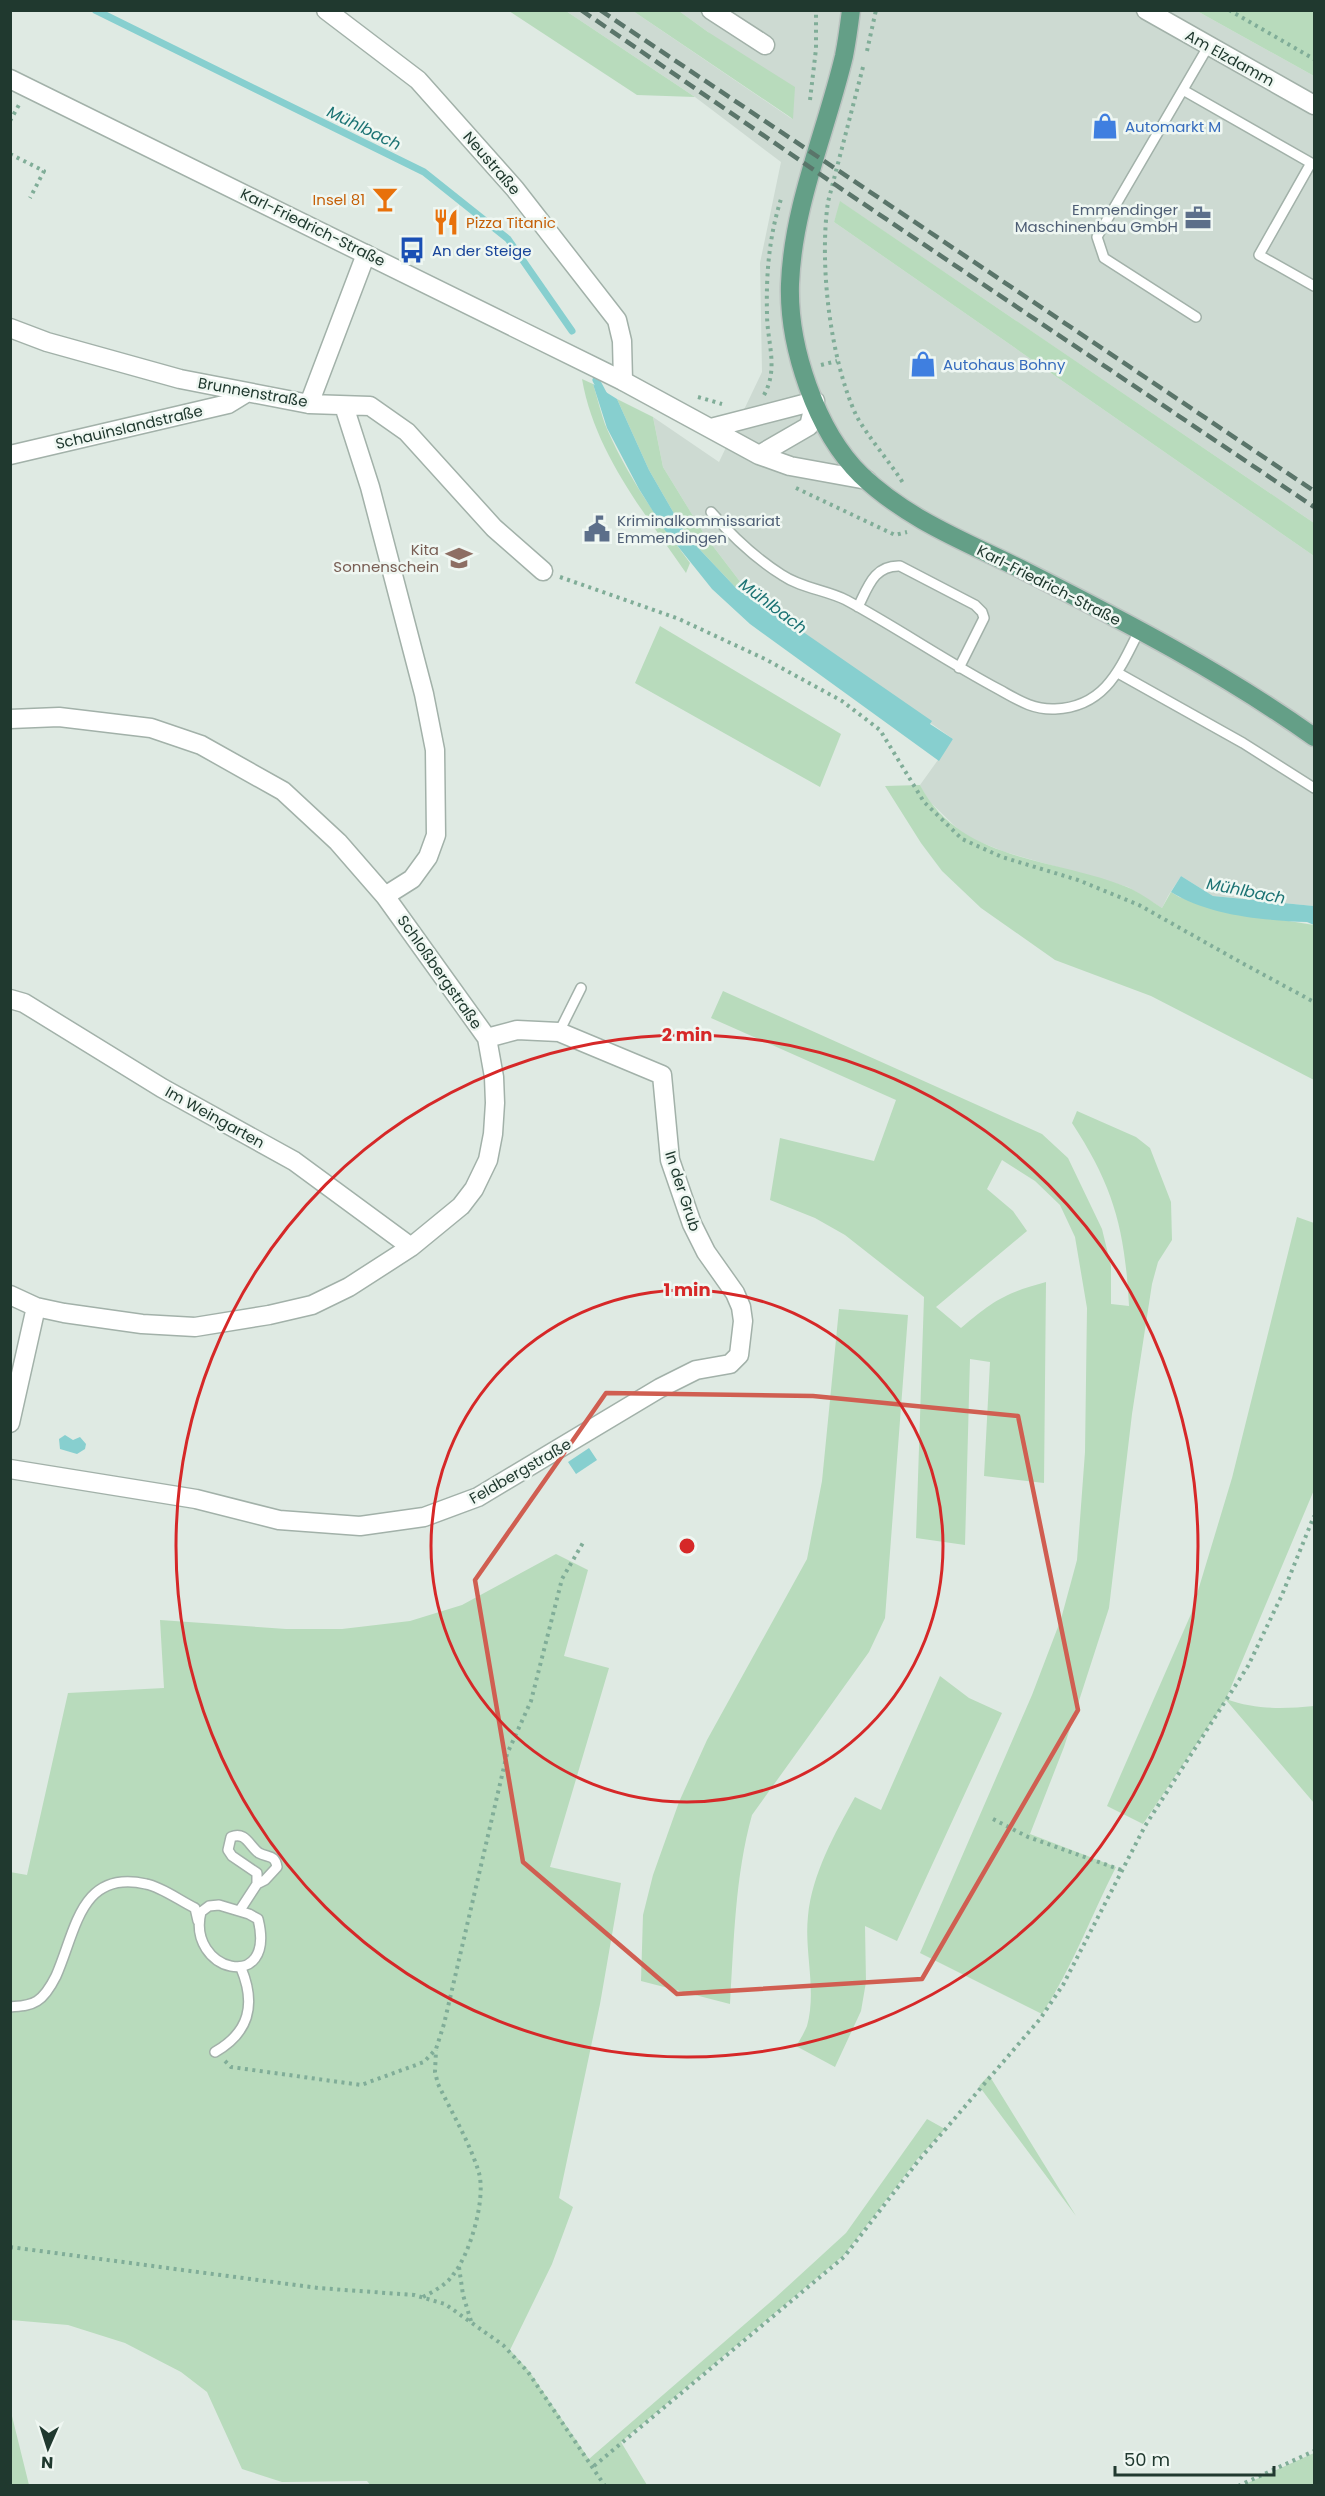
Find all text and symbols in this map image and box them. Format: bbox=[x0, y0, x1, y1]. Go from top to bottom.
street label: Am Elzdamm bbox=[1182, 25, 1278, 91]
water label: Mühlbach bbox=[323, 100, 405, 156]
shop icon: Automarkt M bbox=[1090, 111, 1120, 141]
place label: Automarkt M bbox=[1125, 116, 1221, 137]
street label: Neustraße bbox=[458, 127, 526, 199]
street label: Karl-Friedrich-Straße bbox=[237, 183, 389, 271]
bar icon: Insel 81 bbox=[370, 184, 400, 214]
place label: Insel 81 bbox=[313, 189, 365, 210]
place label: Emmendinger Maschinenbau GmbH bbox=[1015, 199, 1178, 237]
office icon: Emmendinger Maschinenbau GmbH bbox=[1183, 203, 1213, 233]
restaurant icon: Pizza Titanic bbox=[431, 207, 461, 237]
place label: Pizza Titanic bbox=[466, 212, 556, 233]
bus stop icon: An der Steige bbox=[397, 235, 427, 265]
place label: An der Steige bbox=[432, 240, 531, 261]
shop icon: Autohaus Bohny bbox=[908, 349, 938, 379]
place label: Autohaus Bohny bbox=[943, 354, 1066, 375]
street label: Brunnenstraße bbox=[197, 372, 309, 412]
street label: Schauinslandstraße bbox=[53, 400, 205, 454]
place label: Kriminalkommissariat Emmendingen bbox=[617, 510, 780, 548]
public building icon: Kriminalkommissariat Emmendingen bbox=[582, 514, 612, 544]
place label: Kita Sonnenschein bbox=[333, 539, 439, 577]
street label: Karl-Friedrich-Straße bbox=[974, 540, 1124, 630]
school or university icon: Kita Sonnenschein bbox=[444, 543, 474, 573]
water label: Mühlbach bbox=[734, 573, 812, 639]
water label: Mühlbach bbox=[1205, 872, 1287, 910]
street label: Schloßbergstraße bbox=[393, 911, 487, 1033]
text: 2 min bbox=[662, 1022, 712, 1047]
street label: Im Weingarten bbox=[162, 1081, 268, 1153]
street label: In der Grub bbox=[660, 1148, 706, 1234]
text: 1 min bbox=[663, 1277, 711, 1302]
street label: Feldbergstraße bbox=[465, 1433, 575, 1509]
centre of rings bbox=[677, 1536, 697, 1556]
north arrow bbox=[18, 2418, 78, 2478]
scale bar bbox=[1115, 2439, 1274, 2477]
text: 50 m bbox=[1124, 2447, 1170, 2472]
text: N bbox=[41, 2451, 54, 2474]

